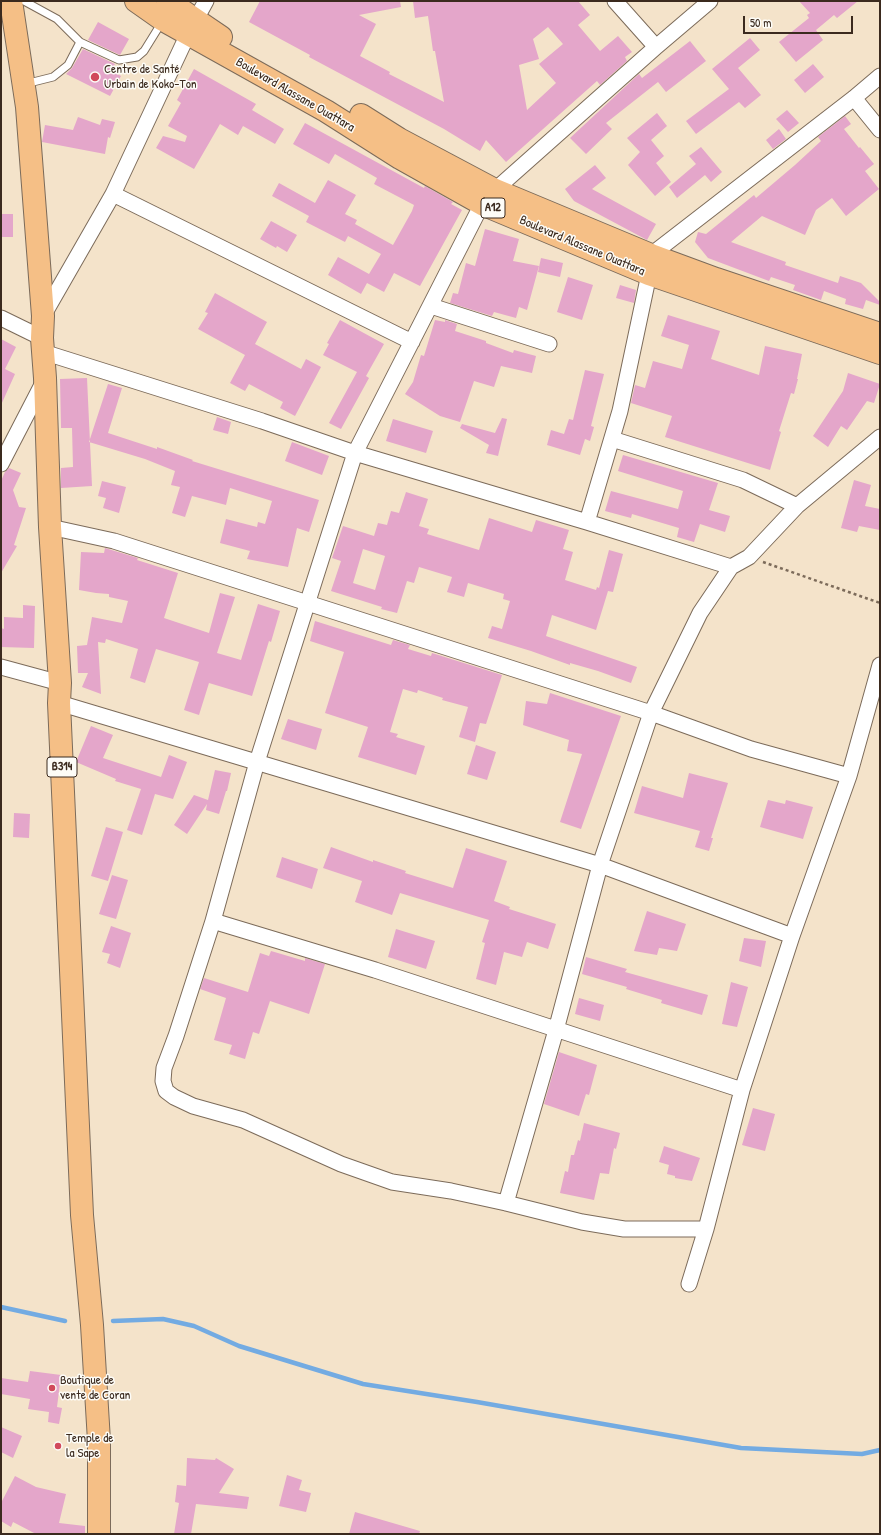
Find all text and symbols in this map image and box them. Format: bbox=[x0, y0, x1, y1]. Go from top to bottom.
scale bar bbox=[745, 8, 855, 34]
text: 50 m bbox=[750, 14, 771, 31]
street label: Boulevard Alassane Ouattara bbox=[233, 55, 357, 135]
place label: Centre de Santé Urbain de Koko-Ton bbox=[104, 62, 197, 93]
marker: Centre de Santé Urbain de Koko-Ton bbox=[89, 71, 101, 83]
road number: A12 bbox=[481, 198, 505, 218]
street label: Boulevard Alassane Ouattara bbox=[517, 212, 647, 280]
road number: B314 bbox=[47, 757, 77, 777]
place label: Boutique de vente de Coran bbox=[60, 1373, 130, 1404]
marker: Boutique de vente de Coran bbox=[47, 1383, 57, 1393]
place label: Temple de la Sape bbox=[66, 1431, 114, 1462]
marker: Temple de la Sape bbox=[53, 1441, 63, 1451]

